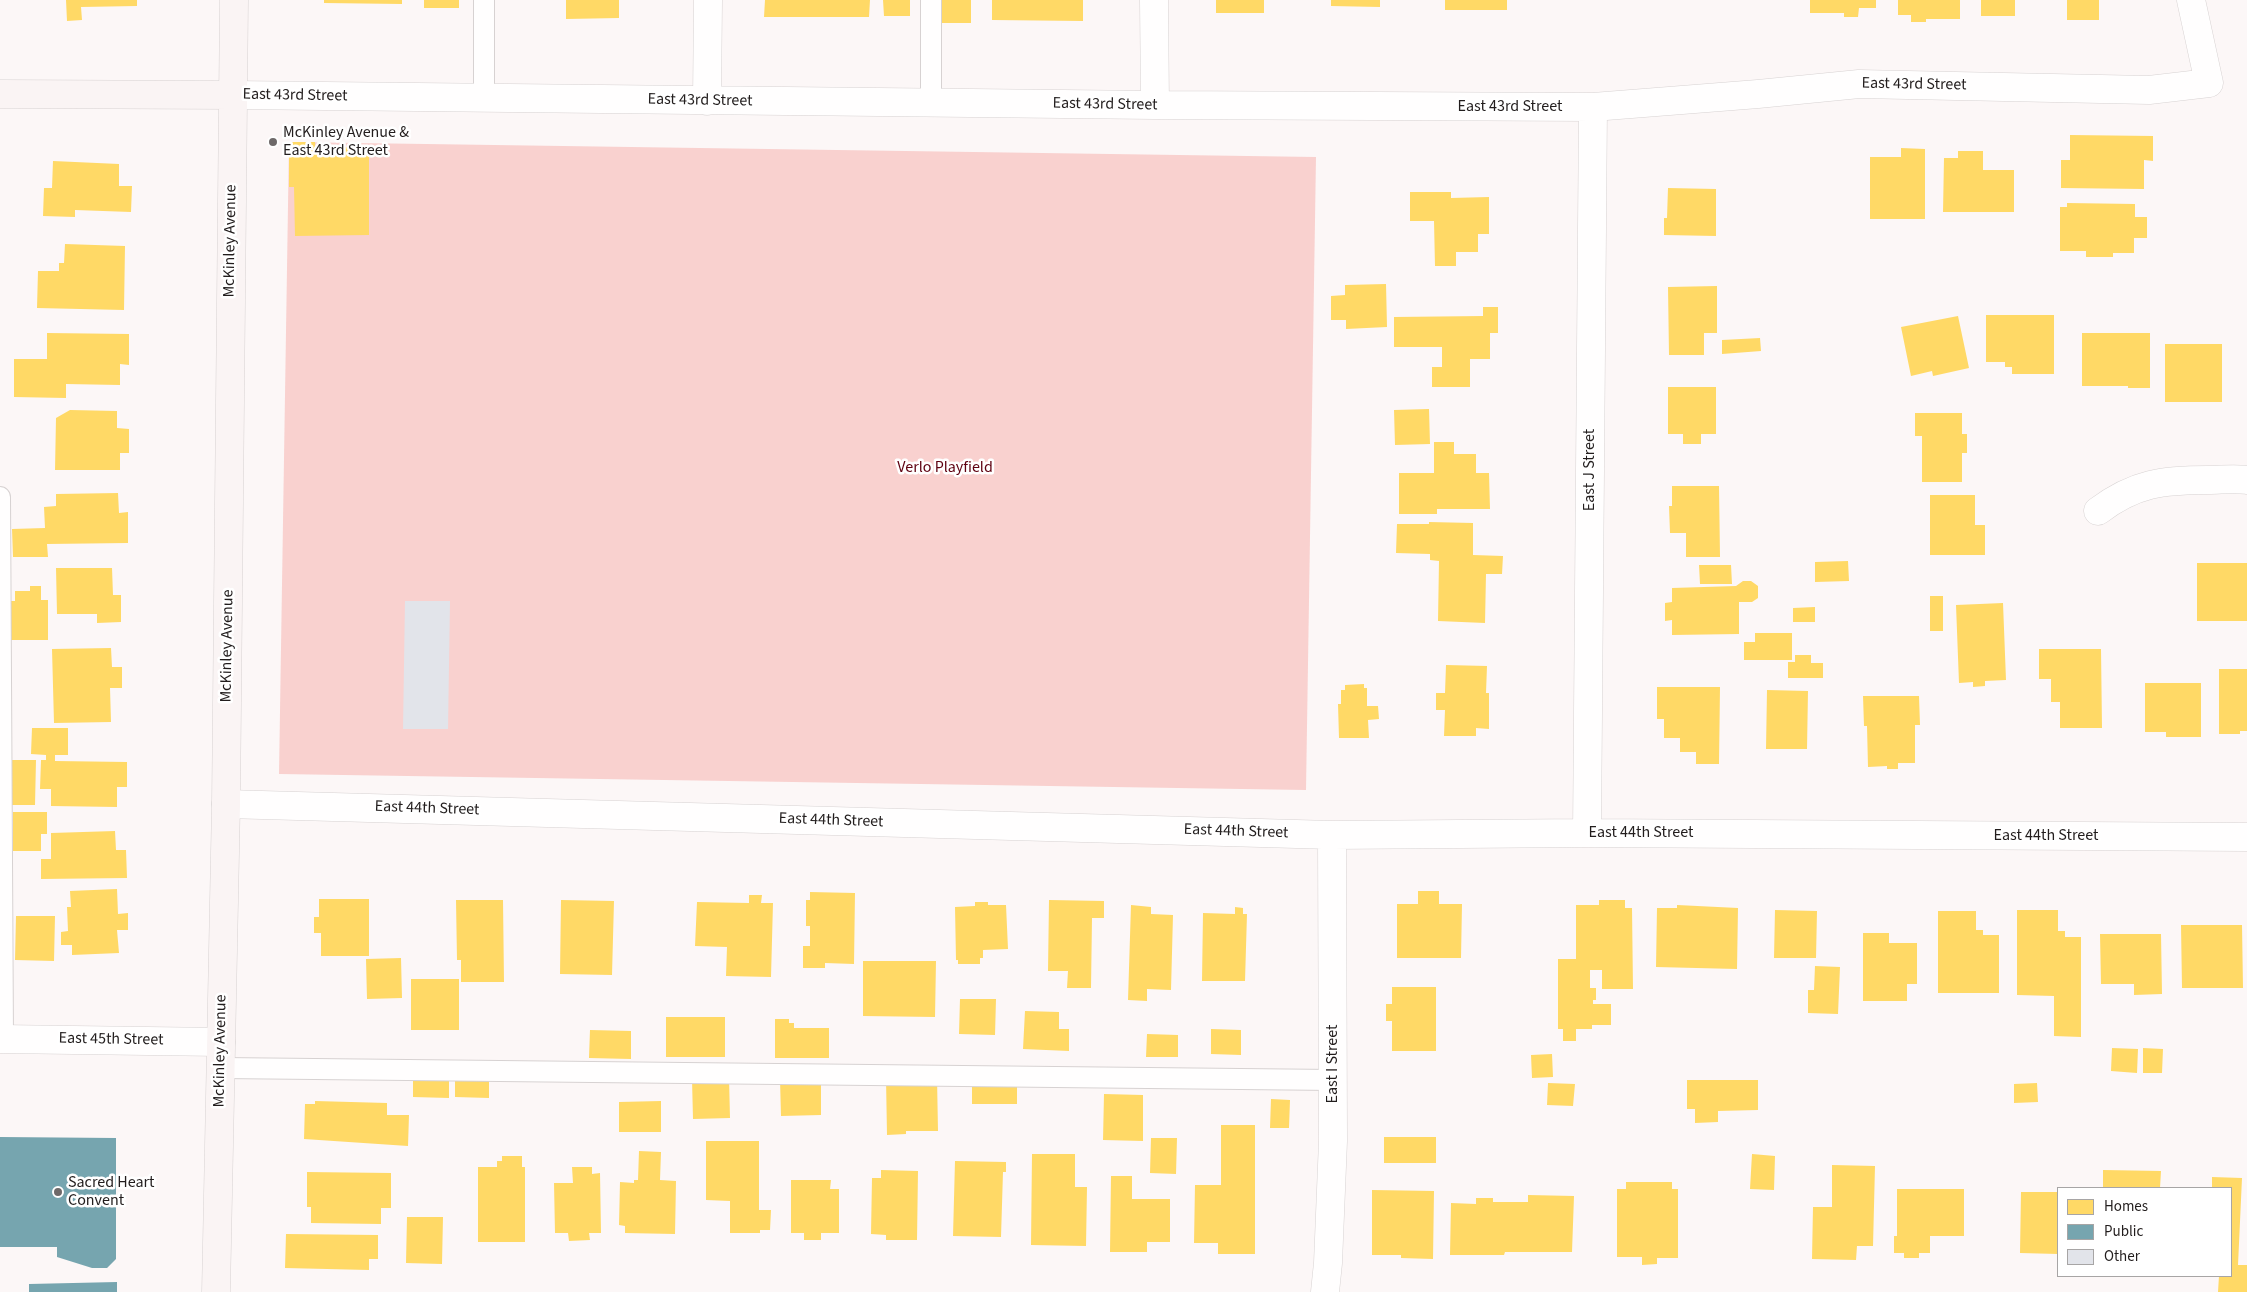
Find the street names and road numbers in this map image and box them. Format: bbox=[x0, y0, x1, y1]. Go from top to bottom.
street label: East 43rd Street bbox=[1861, 74, 1967, 96]
street label: East 43rd Street bbox=[242, 85, 348, 107]
street label: East 43rd Street bbox=[647, 90, 753, 112]
street label: East 43rd Street bbox=[1052, 94, 1158, 116]
street label: East 43rd Street bbox=[1458, 97, 1562, 117]
street label: McKinley Avenue bbox=[220, 184, 242, 298]
street label: East J Street bbox=[1580, 429, 1600, 511]
street label: McKinley Avenue bbox=[217, 589, 239, 703]
street label: East 44th Street bbox=[374, 798, 480, 820]
street label: East 44th Street bbox=[778, 810, 884, 832]
street label: East 44th Street bbox=[1183, 821, 1289, 843]
street label: East 44th Street bbox=[1589, 823, 1693, 843]
street label: East 44th Street bbox=[1994, 826, 2098, 846]
street label: McKinley Avenue bbox=[210, 994, 232, 1108]
street label: East I Street bbox=[1323, 1025, 1343, 1103]
street label: East 45th Street bbox=[58, 1029, 164, 1051]

